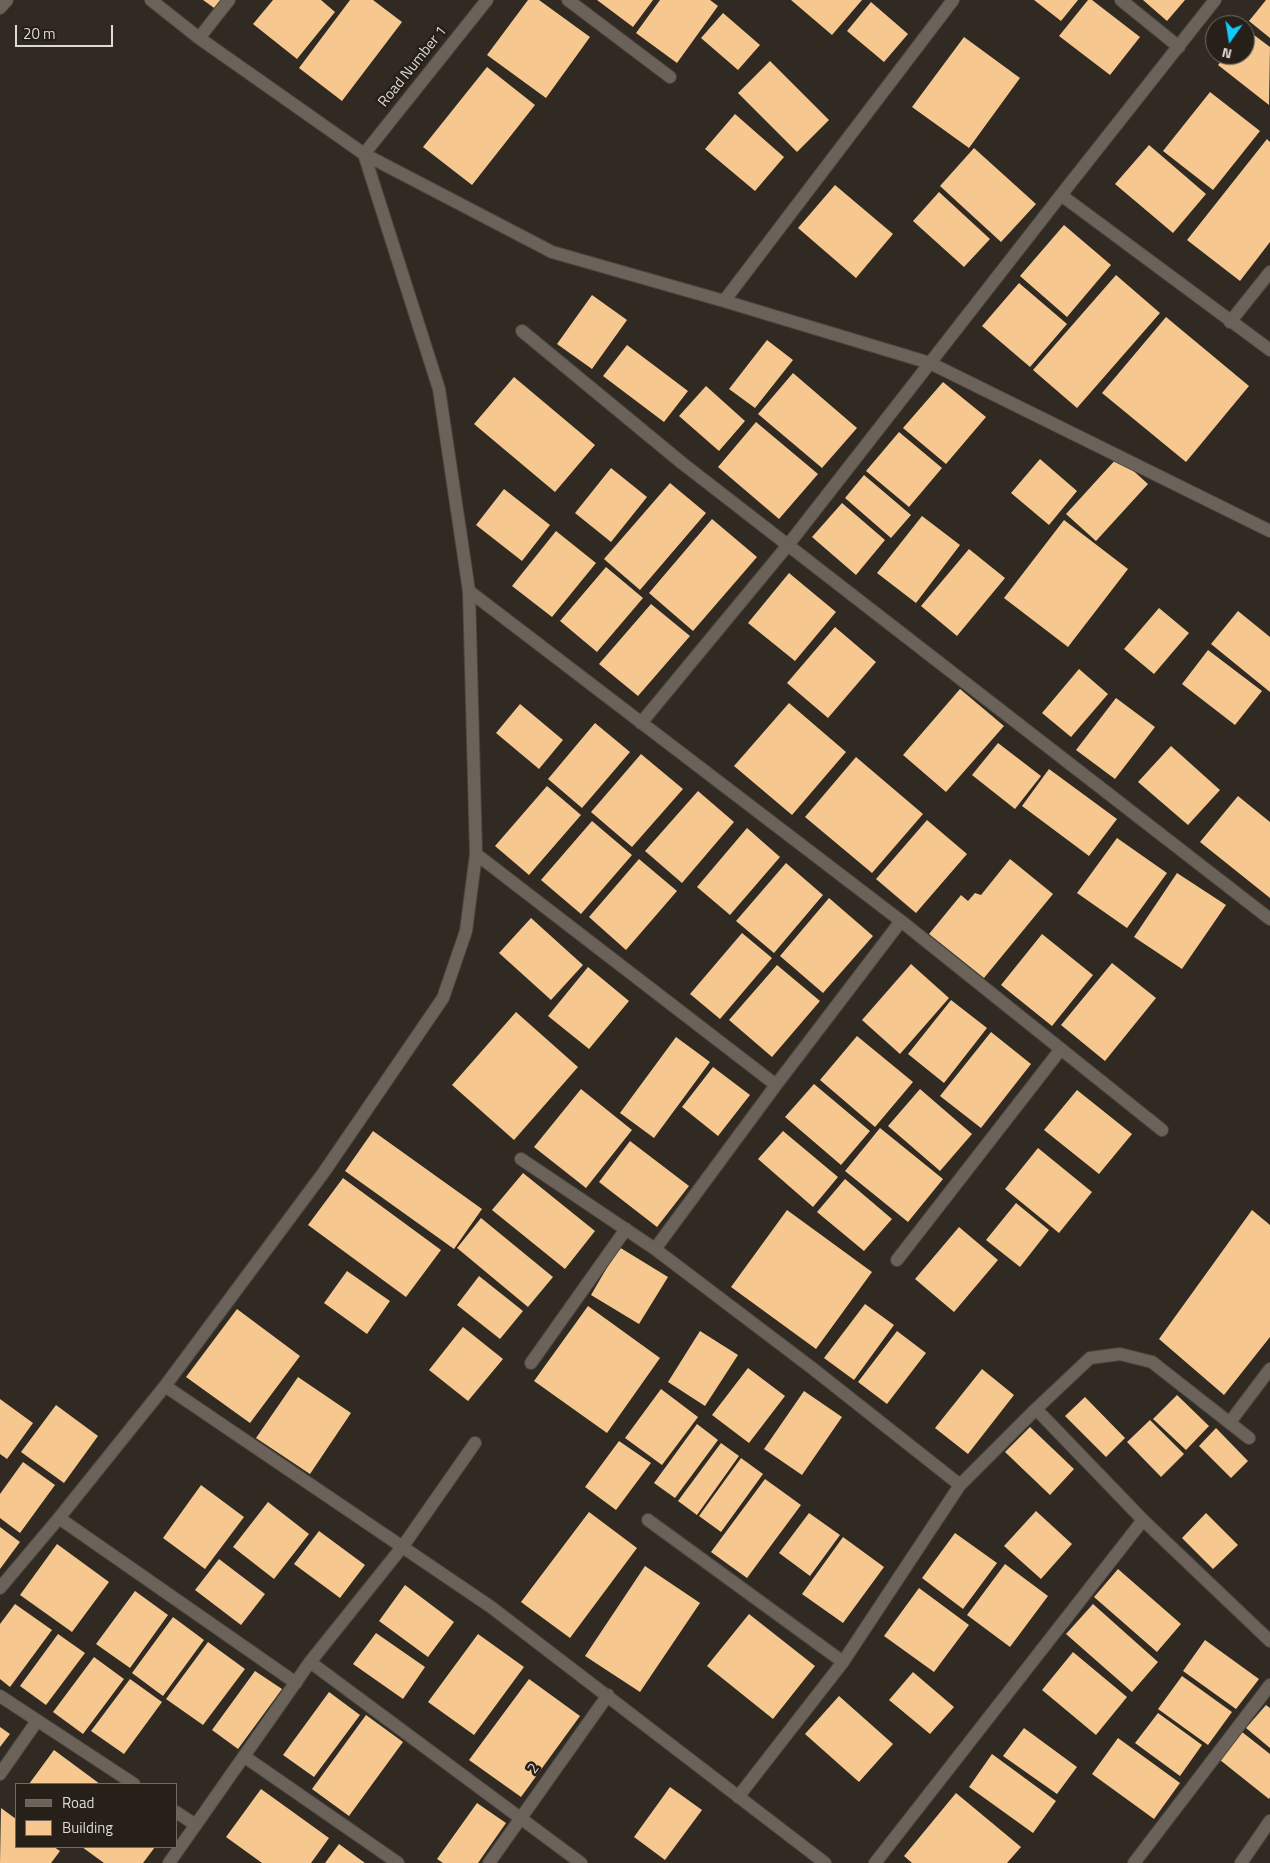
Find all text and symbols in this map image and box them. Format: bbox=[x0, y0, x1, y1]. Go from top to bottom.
scale bar bbox=[18, 15, 115, 47]
north arrow bbox=[1205, 15, 1255, 65]
text: 20 m bbox=[23, 22, 56, 45]
street label: Road Number 1 bbox=[375, 23, 451, 111]
text: N bbox=[1220, 43, 1234, 65]
street label: 2 bbox=[524, 1760, 544, 1778]
legend bbox=[15, 1783, 178, 1848]
text: Road bbox=[62, 1791, 94, 1814]
text: Building bbox=[62, 1816, 113, 1839]

